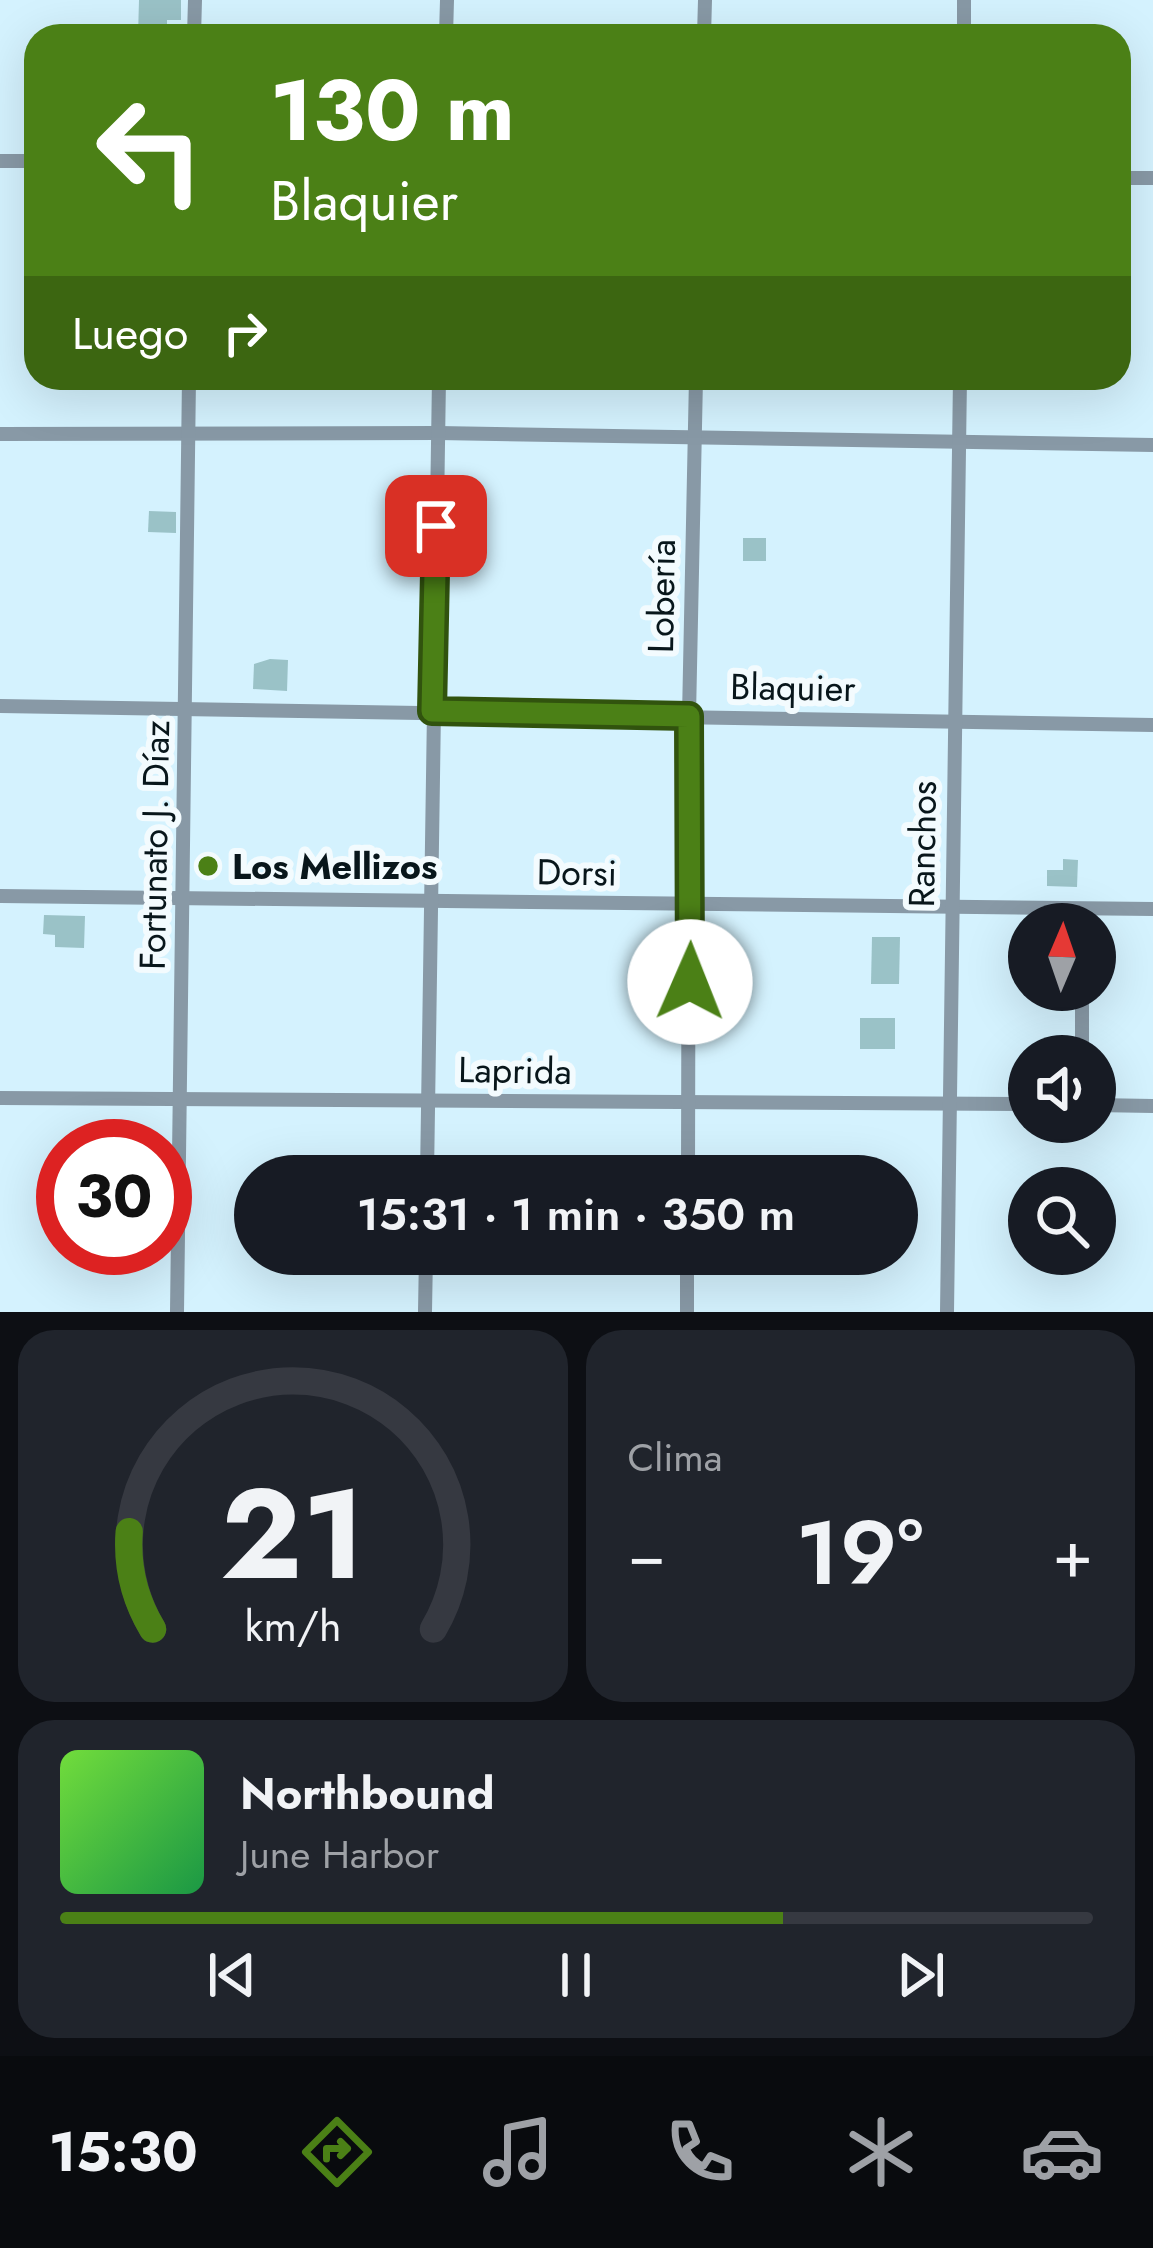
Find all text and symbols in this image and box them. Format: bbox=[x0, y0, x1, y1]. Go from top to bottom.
text: 130 m bbox=[270, 50, 515, 172]
icon: left bbox=[72, 72, 228, 228]
text: Blaquier bbox=[270, 162, 458, 240]
icon: right bbox=[212, 300, 278, 366]
text: Luego bbox=[72, 301, 188, 366]
pin bbox=[385, 475, 487, 577]
icon: arrive bbox=[403, 493, 469, 559]
street label: Lobería bbox=[634, 539, 688, 653]
street label: Blaquier bbox=[730, 660, 857, 714]
street label: Fortunato J. Díaz bbox=[126, 719, 182, 970]
street label: Ranchos bbox=[895, 780, 949, 908]
place label: Los Mellizos bbox=[232, 840, 437, 892]
street label: Dorsi bbox=[536, 845, 618, 899]
marker: Los Mellizos bbox=[195, 853, 221, 879]
north arrow bbox=[1008, 903, 1116, 1011]
map controls bbox=[1008, 903, 1116, 1275]
position arrow bbox=[627, 919, 753, 1045]
button: sound bbox=[1008, 1035, 1116, 1143]
street label: Laprida bbox=[458, 1043, 572, 1097]
speed limit sign: 30 bbox=[36, 1119, 192, 1275]
button: search bbox=[1008, 1167, 1116, 1275]
text: 15:31 · 1 min · 350 m bbox=[357, 1182, 795, 1247]
text: Clima bbox=[628, 1429, 723, 1486]
text: 21 bbox=[220, 1444, 365, 1625]
text: 19° bbox=[795, 1488, 923, 1618]
text: − bbox=[628, 1506, 666, 1602]
text: + bbox=[1052, 1506, 1093, 1602]
text: km/h bbox=[244, 1595, 341, 1657]
text: Northbound bbox=[240, 1761, 495, 1826]
text: June Harbor bbox=[240, 1826, 439, 1883]
icon: previous bbox=[199, 1942, 265, 2008]
icon: pause bbox=[543, 1942, 609, 2008]
icon: next bbox=[888, 1942, 954, 2008]
icon: directions bbox=[295, 2110, 379, 2194]
icon: music bbox=[476, 2110, 560, 2194]
icon: phone bbox=[658, 2110, 742, 2194]
icon: climate bbox=[839, 2110, 923, 2194]
icon: car bbox=[1020, 2110, 1104, 2194]
text: 15:30 bbox=[49, 2113, 198, 2191]

